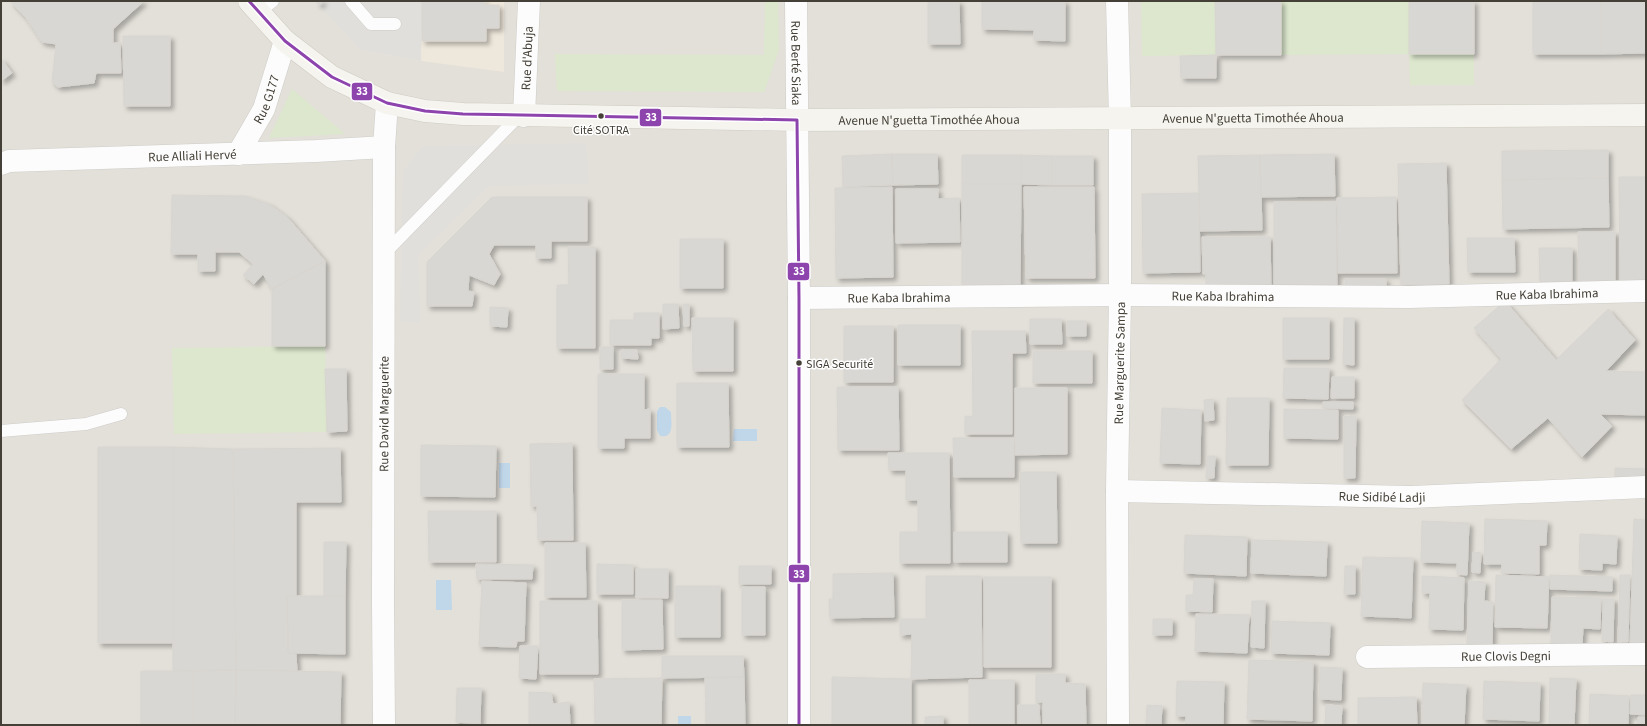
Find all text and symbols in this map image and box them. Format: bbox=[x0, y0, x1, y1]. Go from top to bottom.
street label: Rue Berté Siaka bbox=[786, 20, 805, 106]
street label: Rue d'Abuja bbox=[517, 26, 538, 91]
street label: Rue G177 bbox=[249, 73, 284, 127]
line badge: 33 bbox=[351, 82, 373, 101]
text: 33 bbox=[356, 84, 368, 99]
line badge: 33 bbox=[639, 108, 662, 127]
street label: Avenue N'guetta Timothée Ahoua bbox=[1162, 109, 1344, 128]
text: 33 bbox=[645, 110, 657, 125]
marker: Cité SOTRA bbox=[596, 111, 606, 121]
street label: Avenue N'guetta Timothée Ahoua bbox=[838, 111, 1020, 130]
place label: Cité SOTRA bbox=[573, 122, 629, 139]
street label: Rue Alliali Hervé bbox=[148, 146, 237, 166]
line badge: 33 bbox=[787, 262, 810, 281]
text: 33 bbox=[793, 264, 805, 279]
street label: Rue Kaba Ibrahima bbox=[1495, 284, 1599, 305]
street label: Rue Kaba Ibrahima bbox=[1171, 287, 1274, 306]
street label: Rue Kaba Ibrahima bbox=[847, 289, 951, 308]
street label: Rue Marguerite Sampa bbox=[1110, 301, 1130, 425]
street label: Rue David Marguerite bbox=[375, 356, 394, 472]
place label: SIGA Securité bbox=[806, 356, 873, 373]
marker: SIGA Securité bbox=[794, 358, 804, 368]
street label: Rue Sidibé Ladji bbox=[1338, 488, 1426, 507]
line badge: 33 bbox=[788, 564, 810, 583]
text: 33 bbox=[793, 567, 805, 582]
street label: Rue Clovis Degni bbox=[1461, 647, 1551, 666]

